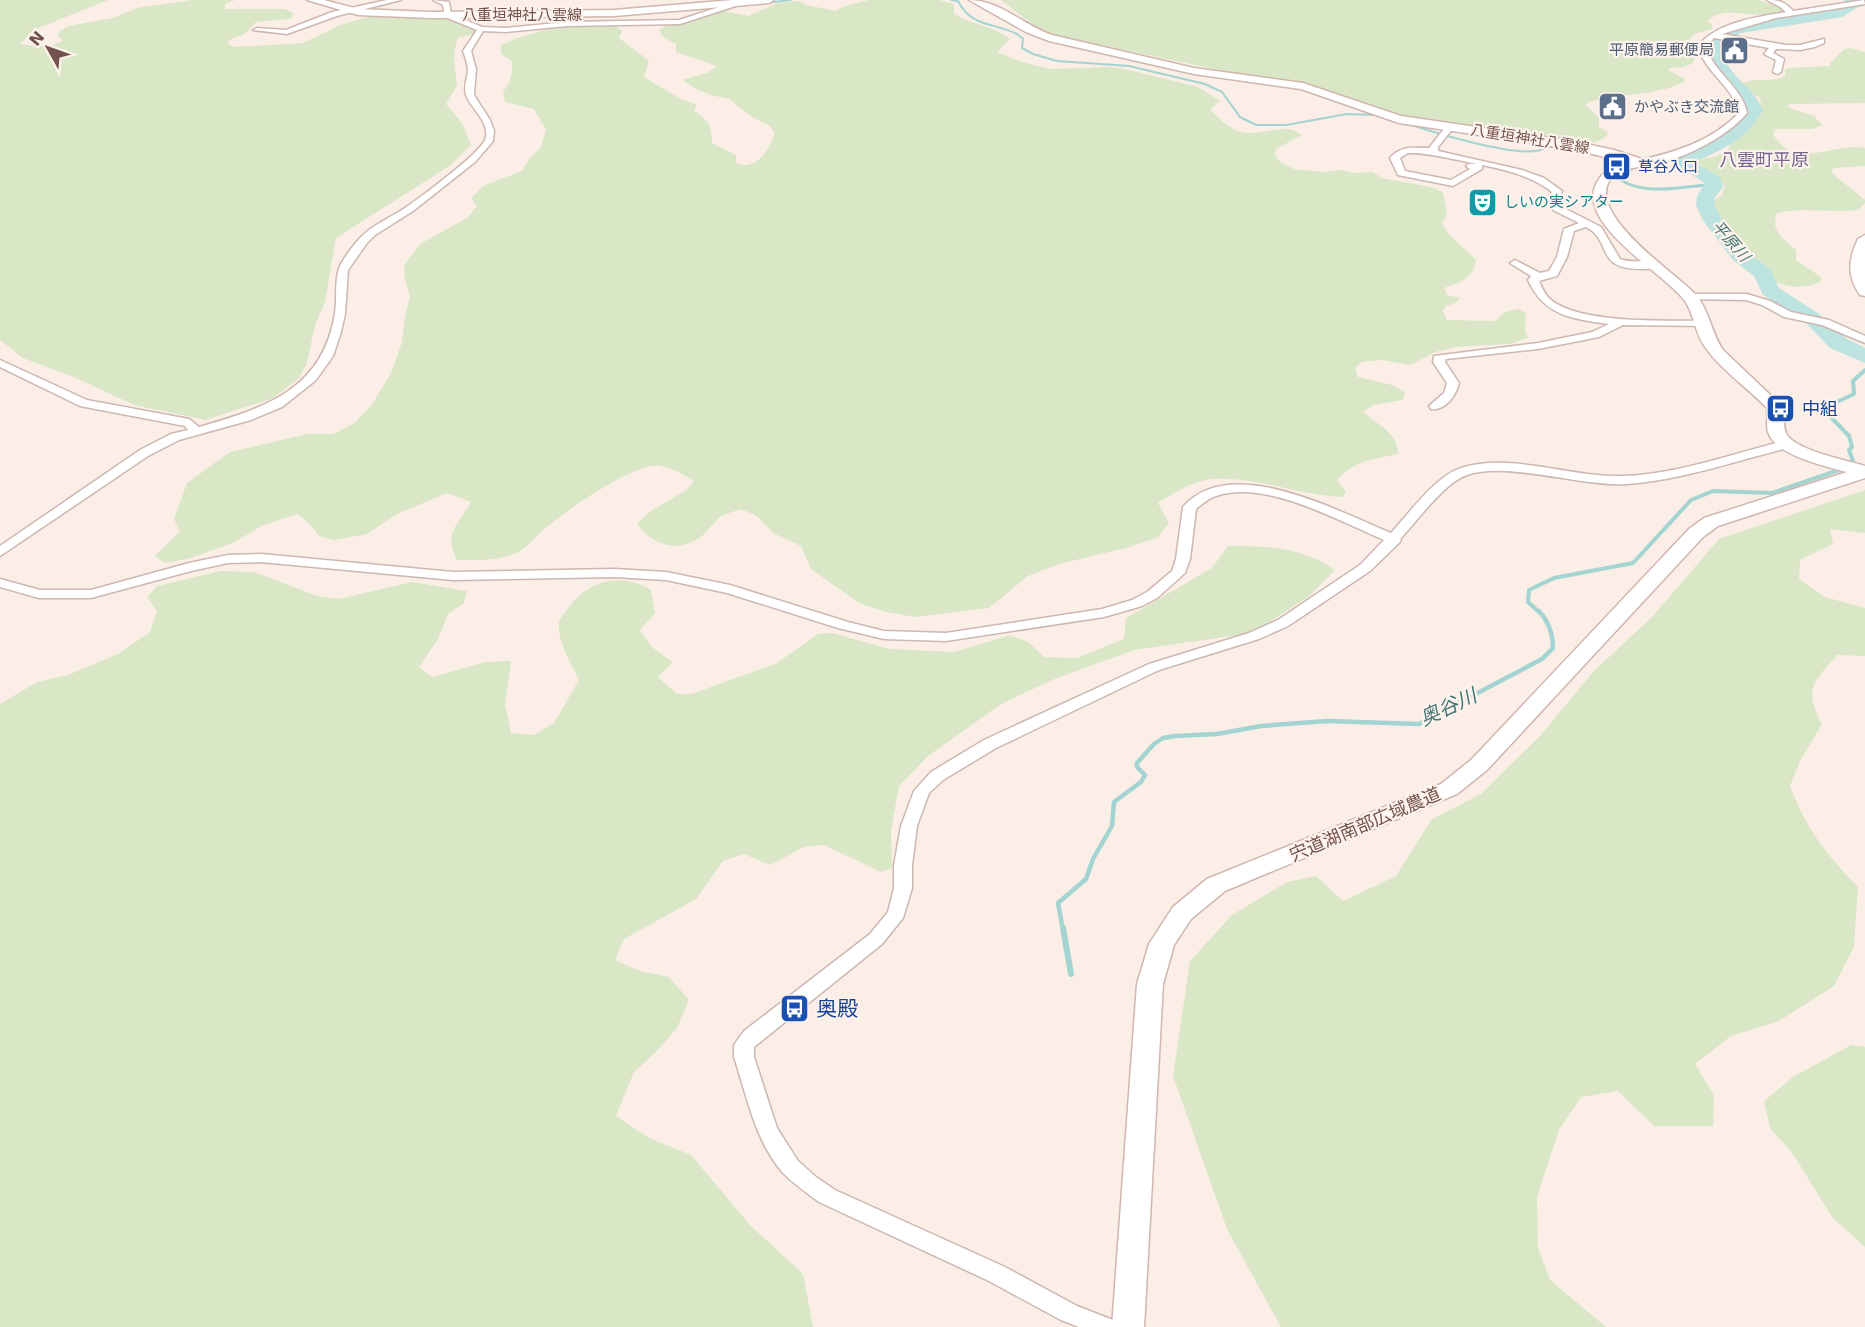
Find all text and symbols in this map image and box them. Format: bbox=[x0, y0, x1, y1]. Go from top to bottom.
street label: 八重垣神社八雲線 bbox=[462, 6, 582, 24]
north arrow bbox=[18, 18, 78, 78]
text: N bbox=[25, 27, 48, 50]
public building icon: 平原簡易郵便局 bbox=[1719, 34, 1751, 66]
place label: 平原簡易郵便局 bbox=[1609, 41, 1714, 59]
public building icon: かやぶき交流館 bbox=[1597, 91, 1629, 123]
place label: かやぶき交流館 bbox=[1634, 98, 1739, 116]
street label: 八重垣神社八雲線 bbox=[1469, 121, 1591, 157]
district label: 八雲町平原 bbox=[1719, 149, 1809, 170]
bus stop icon: 草谷入口 bbox=[1601, 151, 1633, 183]
place label: 草谷入口 bbox=[1638, 158, 1698, 176]
theatre icon: しいの実シアター bbox=[1467, 186, 1499, 218]
place label: しいの実シアター bbox=[1504, 193, 1624, 211]
water label: 平原川 bbox=[1708, 217, 1755, 267]
bus stop icon: 中組 bbox=[1765, 392, 1797, 424]
place label: 中組 bbox=[1802, 398, 1838, 419]
water label: 奥谷川 bbox=[1416, 683, 1482, 731]
street label: 宍道湖南部広域農道 bbox=[1286, 783, 1444, 865]
bus stop icon: 奥殿 bbox=[779, 993, 811, 1025]
place label: 奥殿 bbox=[816, 997, 858, 1021]

